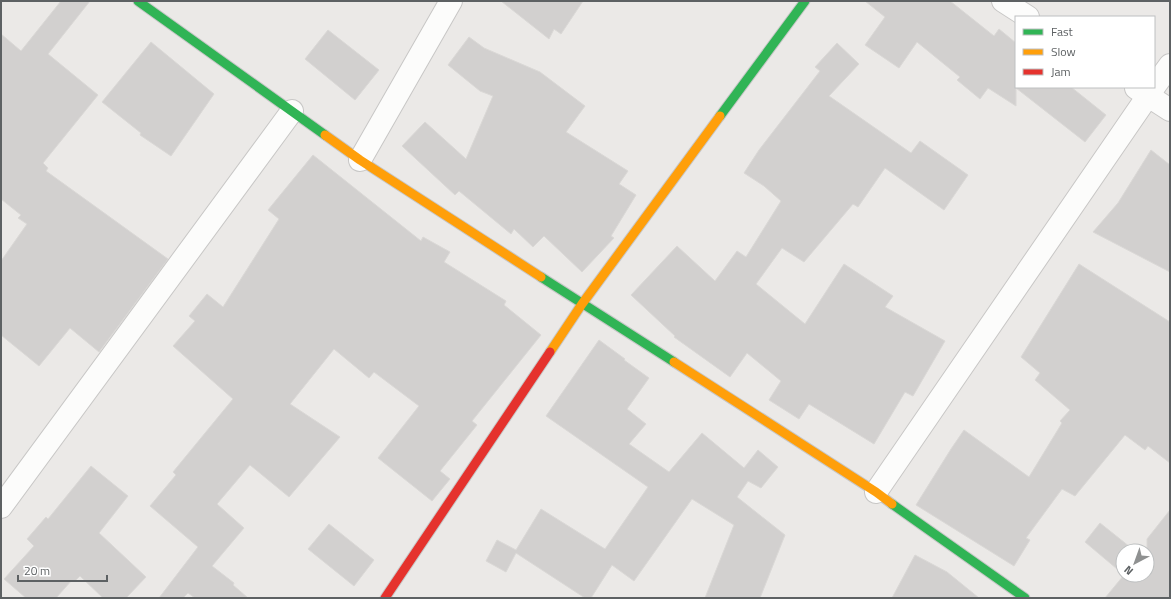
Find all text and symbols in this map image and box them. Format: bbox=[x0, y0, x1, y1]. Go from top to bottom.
legend bbox=[1015, 16, 1155, 88]
text: Fast bbox=[1051, 22, 1074, 41]
text: Slow bbox=[1051, 42, 1076, 61]
text: Jam bbox=[1051, 62, 1071, 81]
north arrow bbox=[1115, 543, 1155, 583]
scale bar bbox=[18, 557, 107, 583]
text: 20 m bbox=[24, 561, 50, 580]
text: N bbox=[1120, 562, 1137, 579]

